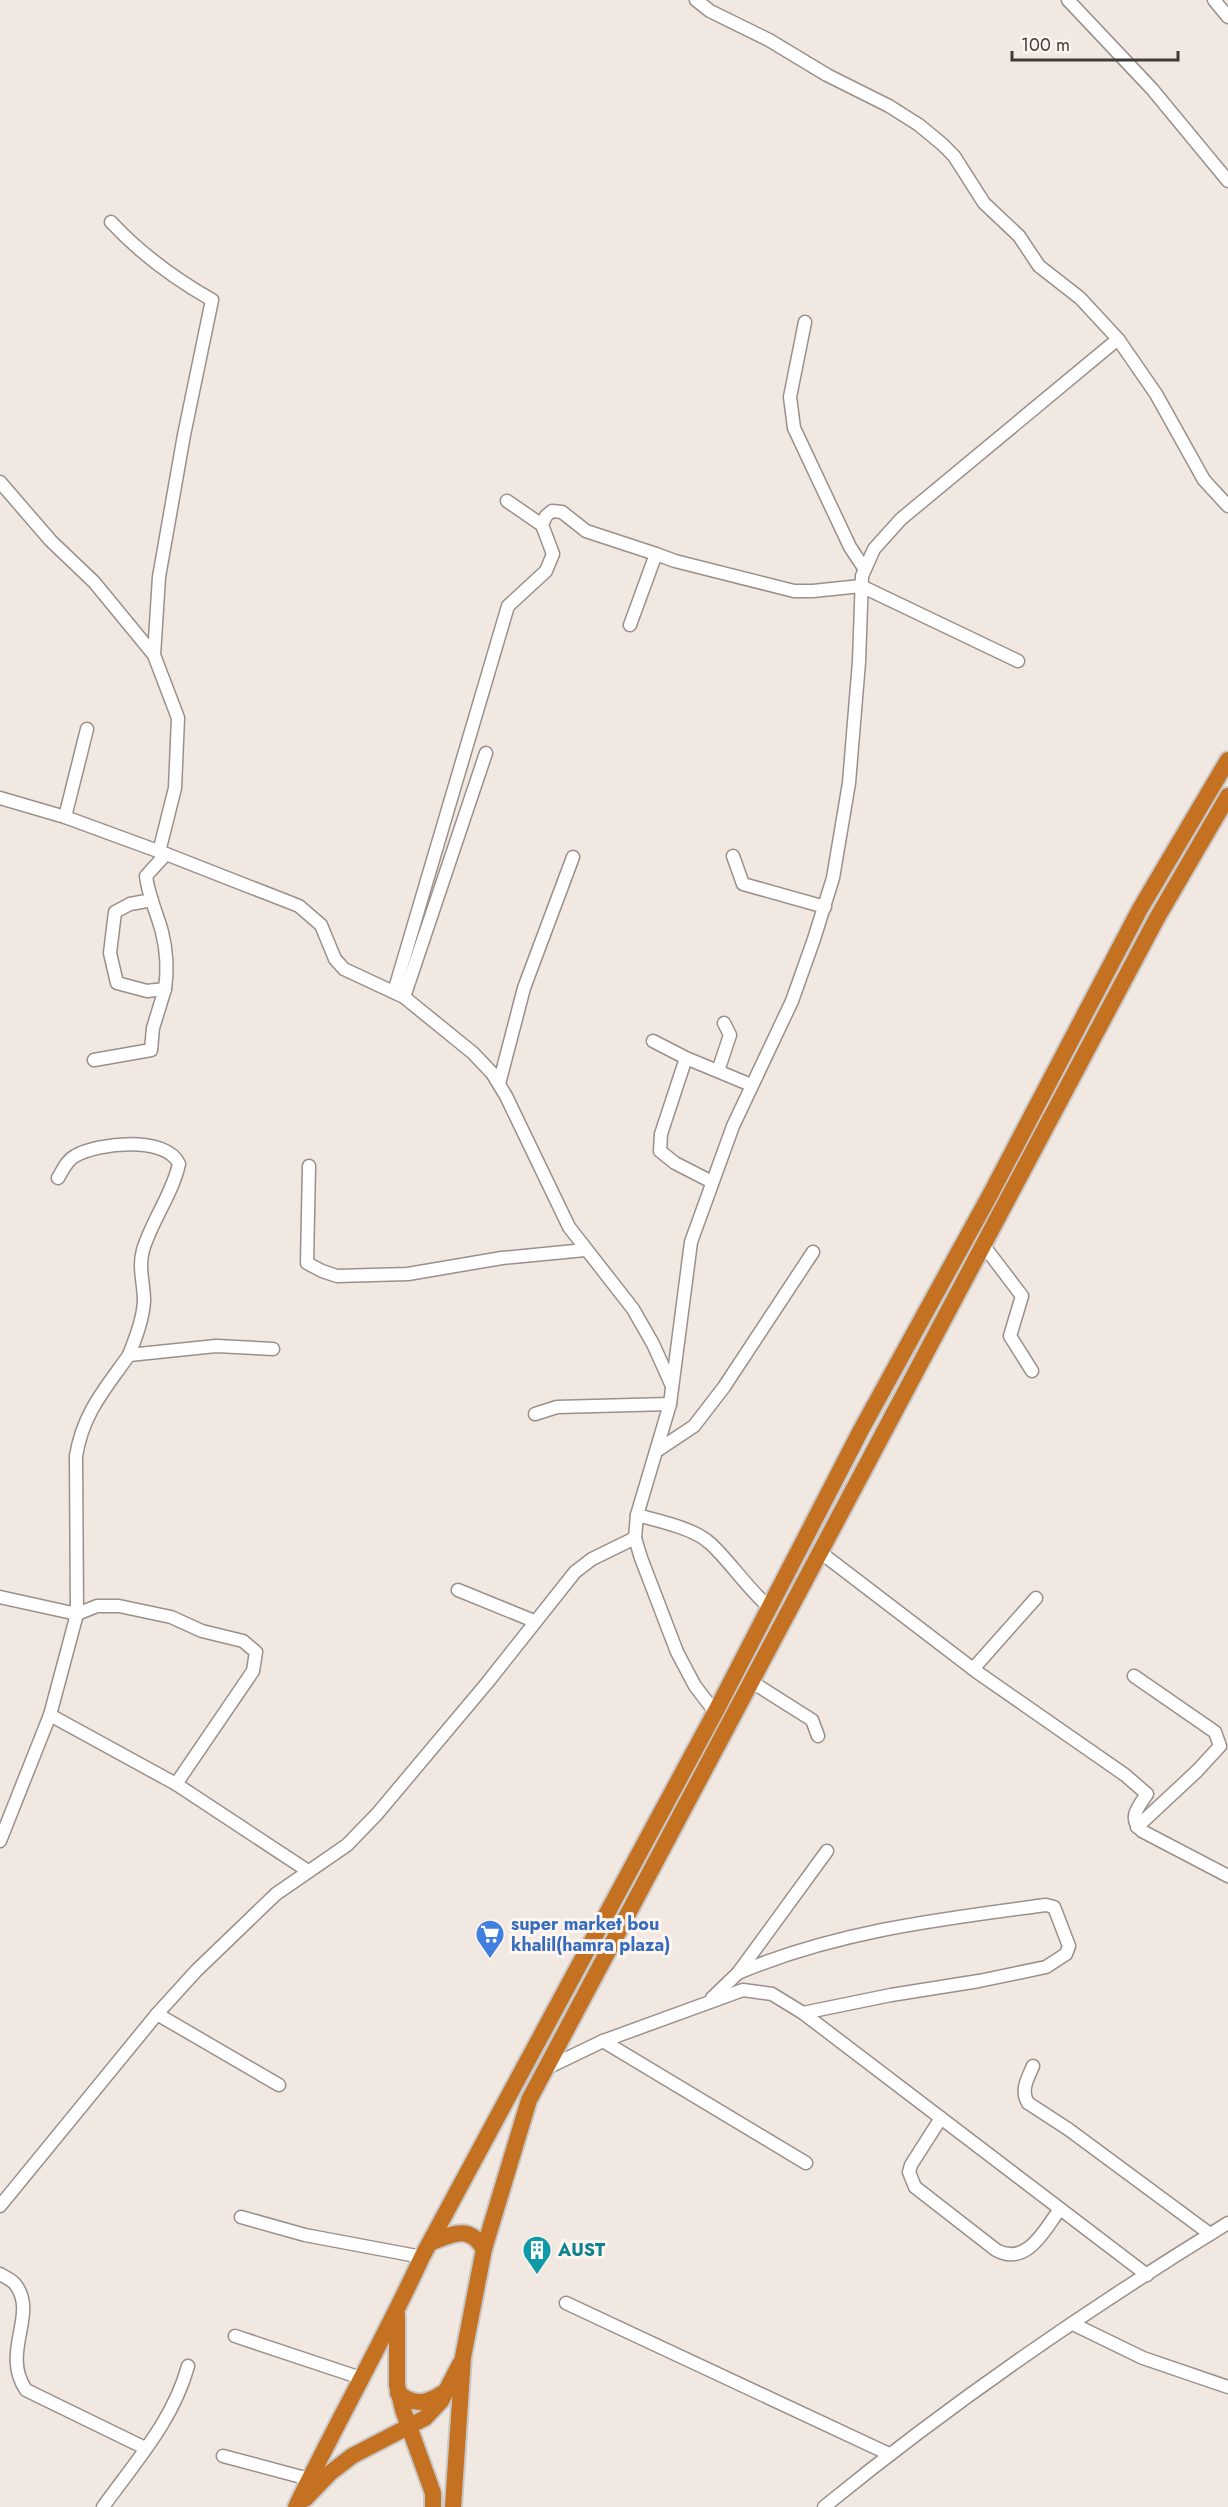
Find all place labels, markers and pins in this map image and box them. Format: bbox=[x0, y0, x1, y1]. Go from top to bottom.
place label: super market bou khalil(hamra plaza) bbox=[511, 1911, 670, 1958]
supermarket icon: super market bou khalil(hamra plaza) bbox=[474, 1918, 506, 1960]
building icon: AUST bbox=[521, 2234, 553, 2276]
place label: AUST bbox=[557, 2237, 606, 2263]

